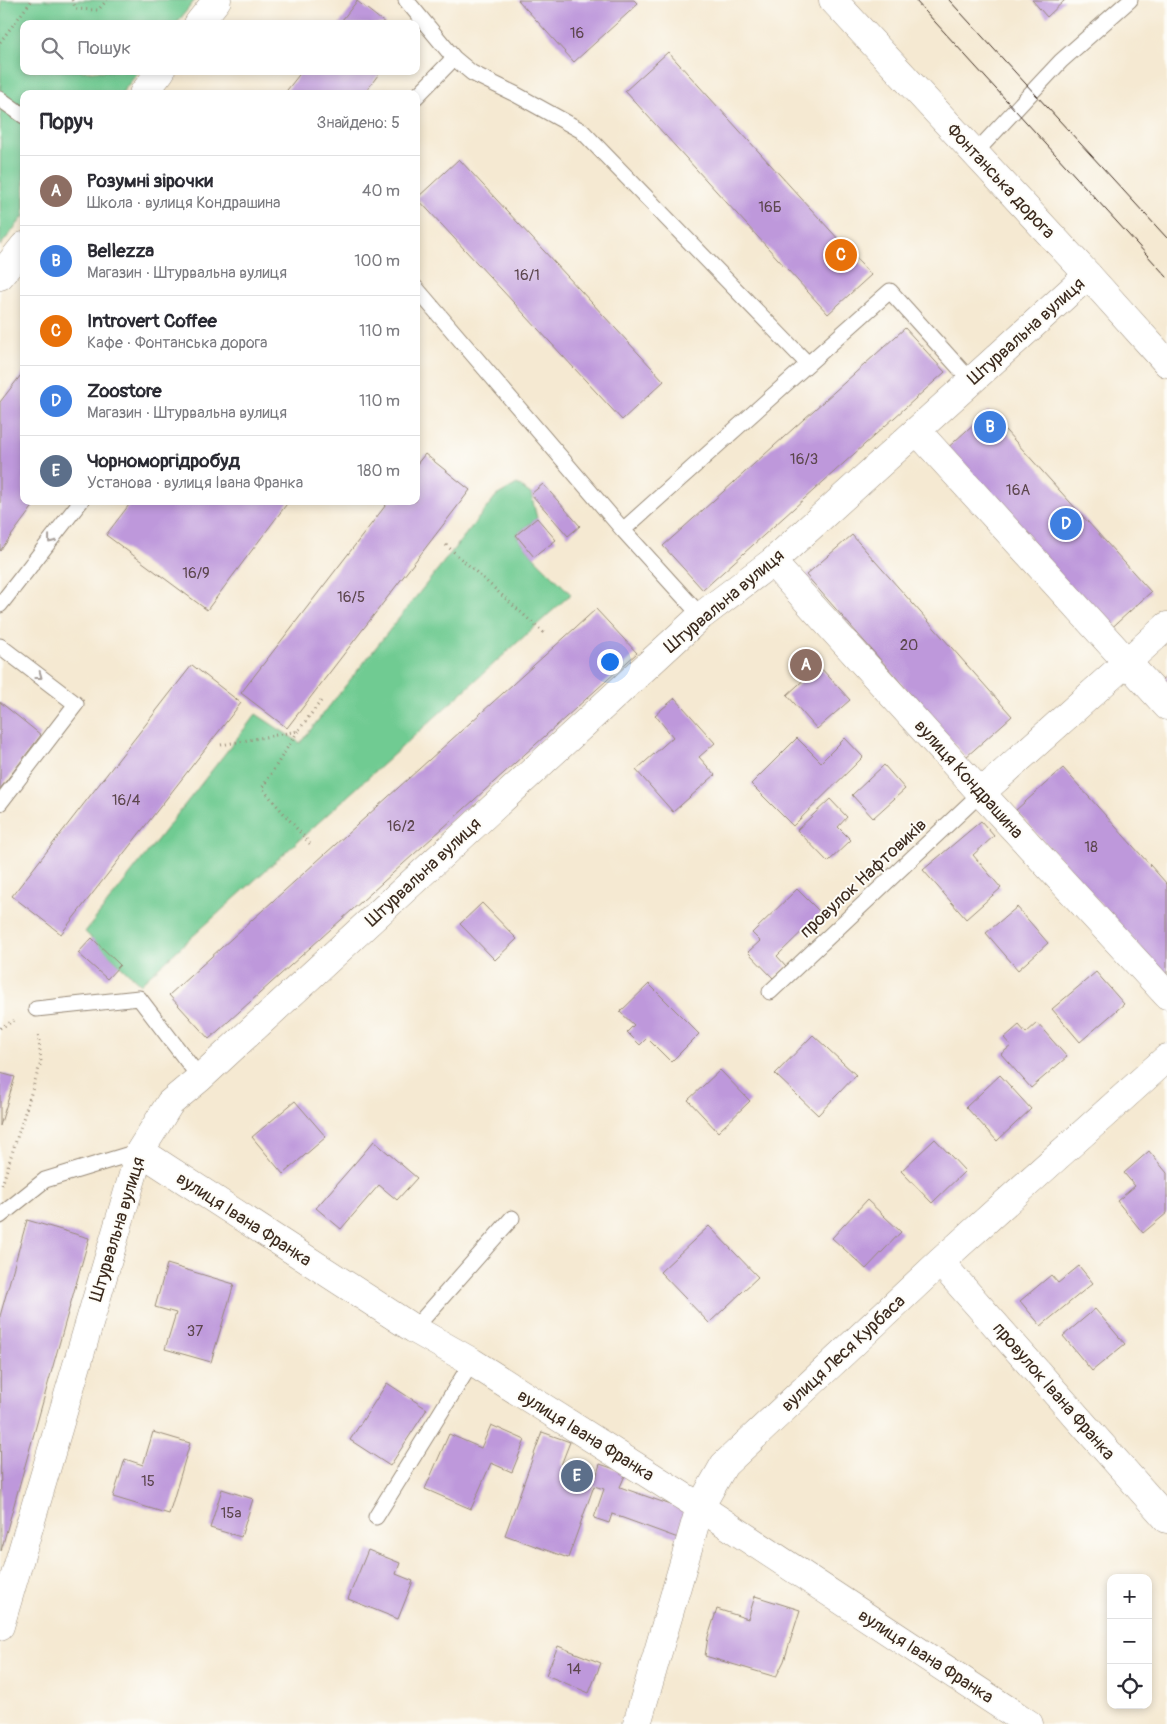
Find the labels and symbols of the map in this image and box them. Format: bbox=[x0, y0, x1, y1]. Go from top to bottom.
house number: 16 bbox=[570, 24, 584, 43]
street label: Фонтанська дорога bbox=[941, 119, 1060, 244]
house number: 16Б bbox=[758, 198, 782, 217]
pin: C bbox=[825, 236, 857, 274]
house number: 16/1 bbox=[514, 266, 540, 285]
street label: Штурвальна вулиця bbox=[963, 273, 1090, 390]
pin: B bbox=[974, 408, 1006, 446]
house number: 16/3 bbox=[790, 450, 818, 469]
house number: 16А bbox=[1006, 481, 1030, 500]
pin: D bbox=[1050, 505, 1082, 543]
one-way arrow bbox=[49, 534, 57, 543]
street label: Штурвальна вулиця bbox=[660, 544, 789, 658]
house number: 16/9 bbox=[182, 564, 210, 583]
house number: 16/5 bbox=[337, 588, 365, 607]
house number: 20 bbox=[900, 636, 918, 655]
pin: A bbox=[790, 646, 822, 684]
your location bbox=[597, 649, 623, 675]
one-way arrow bbox=[33, 670, 42, 678]
street label: вулиця Кондрашина bbox=[909, 715, 1028, 844]
house number: 16/4 bbox=[112, 791, 141, 810]
street label: Штурвальна вулиця bbox=[361, 813, 486, 932]
street label: провулок Нафтовиків bbox=[795, 813, 932, 943]
house number: 16/2 bbox=[387, 817, 415, 836]
house number: 18 bbox=[1084, 838, 1098, 857]
street label: Штурвальна вулиця bbox=[85, 1154, 150, 1304]
street label: вулиця Івана Франка bbox=[172, 1167, 316, 1272]
street label: вулиця Леся Курбаса bbox=[776, 1290, 910, 1417]
street label: провулок Івана Франка bbox=[987, 1318, 1120, 1465]
house number: 37 bbox=[187, 1322, 203, 1341]
street label: вулиця Івана Франка bbox=[513, 1384, 658, 1487]
pin: E bbox=[561, 1457, 593, 1495]
house number: 15 bbox=[141, 1472, 155, 1491]
house number: 15а bbox=[221, 1504, 242, 1523]
street label: вулиця Івана Франка bbox=[854, 1604, 998, 1709]
house number: 14 bbox=[567, 1660, 582, 1679]

